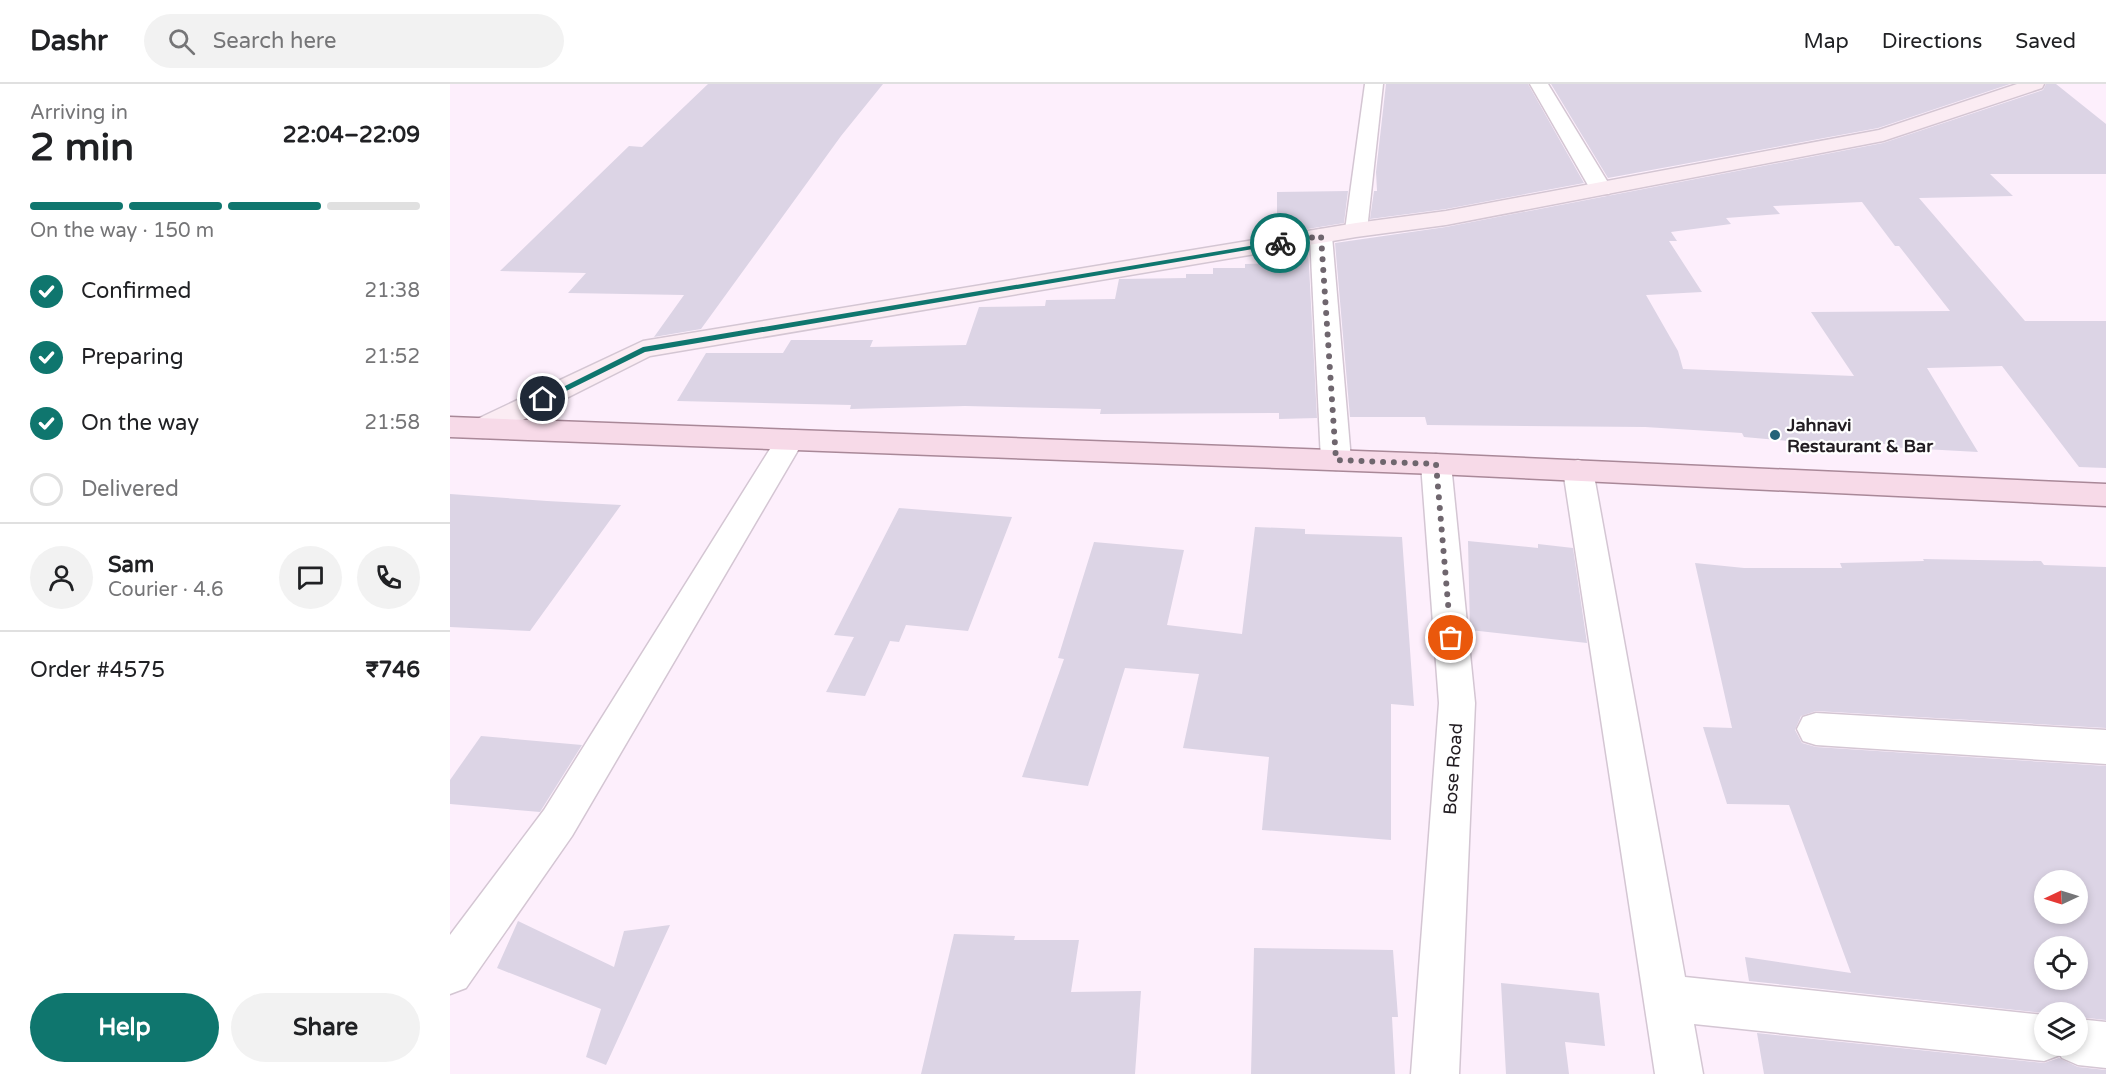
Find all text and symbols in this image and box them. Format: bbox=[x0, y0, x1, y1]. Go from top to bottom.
search box bbox=[144, 14, 564, 68]
text: Dashr bbox=[30, 24, 108, 58]
icon: search bbox=[165, 25, 198, 58]
text: Search here bbox=[213, 28, 336, 54]
text: Map bbox=[1803, 29, 1849, 54]
text: Directions bbox=[1882, 29, 1982, 54]
text: Saved bbox=[2015, 29, 2076, 54]
text: Arriving in bbox=[30, 101, 128, 125]
text: 22:04–22:09 bbox=[283, 122, 420, 148]
text: 2 min bbox=[30, 124, 134, 171]
courier bbox=[1250, 213, 1310, 273]
text: On the way · 150 m bbox=[30, 219, 214, 243]
icon: bike bbox=[1264, 227, 1297, 260]
icon: check bbox=[30, 275, 63, 308]
text: Confirmed bbox=[81, 278, 191, 304]
text: 21:38 bbox=[365, 279, 420, 303]
icon: check bbox=[30, 341, 63, 374]
text: Preparing bbox=[81, 344, 184, 370]
text: 21:52 bbox=[365, 345, 420, 369]
pin bbox=[517, 373, 568, 424]
icon: home bbox=[526, 382, 559, 415]
icon: check bbox=[30, 407, 63, 440]
text: On the way bbox=[81, 410, 199, 436]
text: 21:58 bbox=[365, 411, 420, 435]
place label: Jahnavi Restaurant & Bar bbox=[1786, 414, 1934, 457]
marker: Jahnavi Restaurant & Bar bbox=[1768, 428, 1782, 442]
text: Delivered bbox=[81, 476, 179, 502]
button: person bbox=[30, 546, 93, 609]
button: chat bbox=[279, 546, 342, 609]
button: phone bbox=[357, 546, 420, 609]
text: Sam bbox=[108, 552, 154, 578]
text: Courier · 4.6 bbox=[108, 578, 223, 602]
pin bbox=[1425, 612, 1476, 663]
icon: bag bbox=[1434, 621, 1467, 654]
text: Order #4575 bbox=[30, 657, 165, 683]
text: ₹746 bbox=[366, 657, 420, 683]
street label: Bose Road bbox=[1439, 722, 1467, 816]
north arrow bbox=[2034, 870, 2088, 924]
map controls bbox=[2034, 870, 2088, 1056]
button: locate bbox=[2034, 936, 2088, 990]
button: Help bbox=[30, 993, 219, 1062]
button: Share bbox=[231, 993, 420, 1062]
button: layers bbox=[2034, 1002, 2088, 1056]

